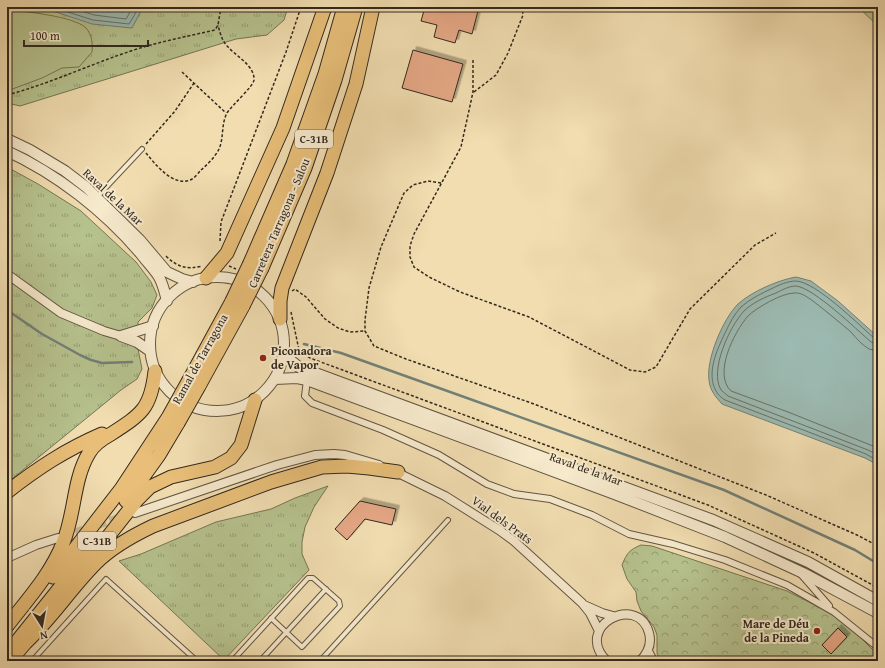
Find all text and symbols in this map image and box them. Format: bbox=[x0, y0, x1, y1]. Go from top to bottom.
scale bar bbox=[24, 22, 148, 48]
text: 100 m bbox=[30, 27, 60, 44]
road number: C-31B bbox=[295, 130, 333, 148]
street label: Carretera Tarragona - Salou bbox=[243, 155, 314, 290]
street label: Raval de la Mar bbox=[80, 164, 147, 229]
street label: Ramal de Tarragona bbox=[168, 310, 232, 407]
place label: Piconadora de Vapor bbox=[271, 342, 333, 373]
marker: Piconadora de Vapor bbox=[258, 353, 268, 363]
street label: Raval de la Mar bbox=[547, 447, 625, 490]
street label: Vial dels Prats bbox=[468, 492, 536, 548]
road number: C-31B bbox=[78, 532, 116, 550]
north arrow bbox=[22, 606, 62, 646]
place label: Mare de Déu de la Pineda bbox=[743, 615, 810, 646]
marker: Mare de Déu de la Pineda bbox=[812, 626, 822, 636]
text: N bbox=[38, 627, 49, 644]

